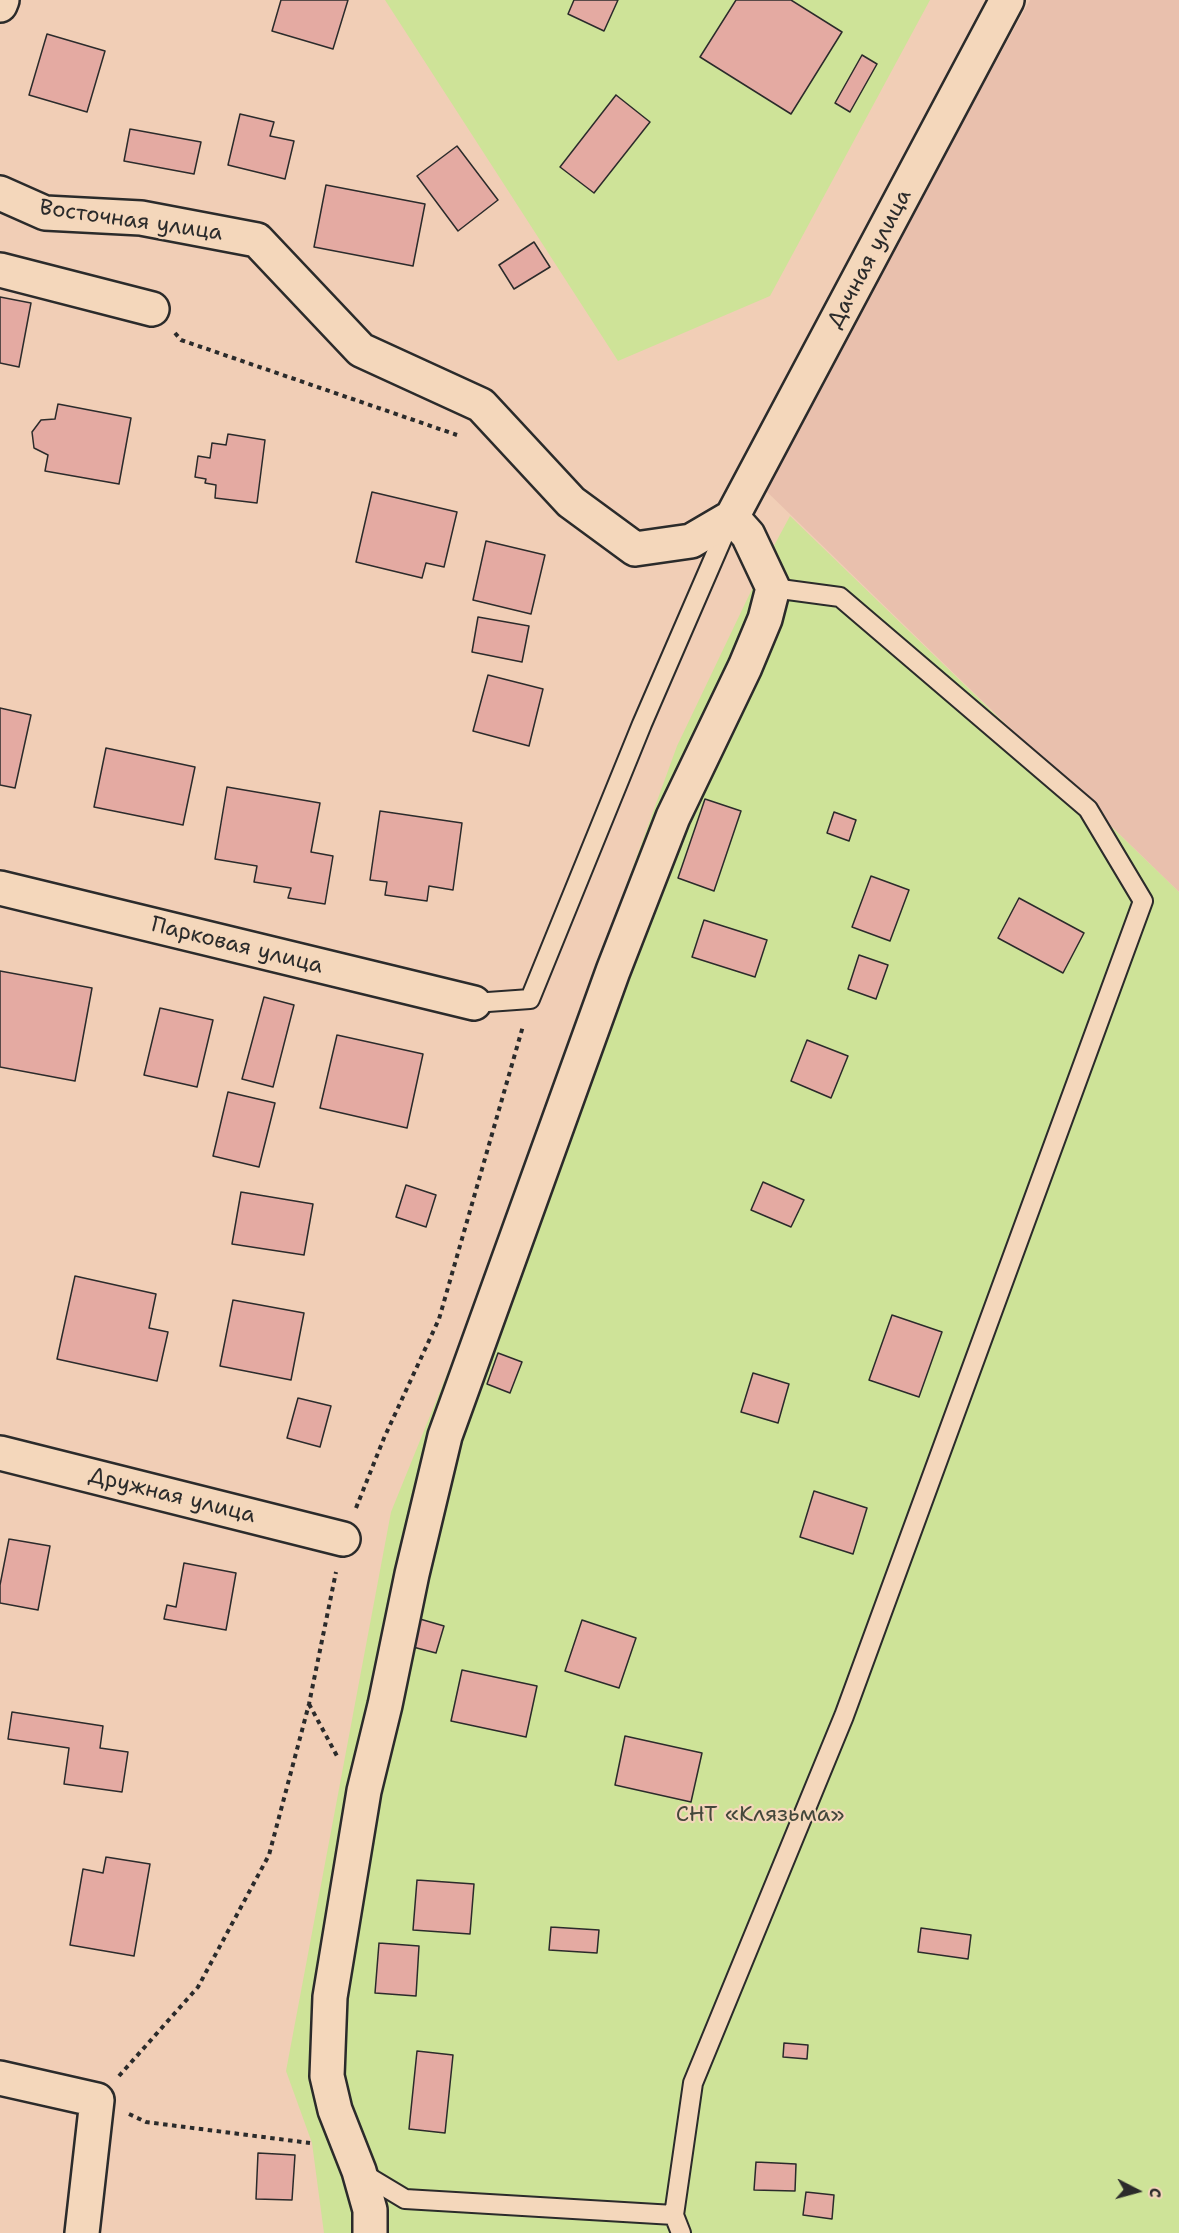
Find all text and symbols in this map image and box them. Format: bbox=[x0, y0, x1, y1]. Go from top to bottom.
street label: Дачная улица bbox=[822, 185, 918, 333]
street label: Восточная улица bbox=[38, 195, 224, 247]
street label: Парковая улица bbox=[148, 912, 326, 980]
street label: Дружная улица bbox=[86, 1463, 258, 1529]
park label: СНТ «Клязьма» bbox=[676, 1802, 844, 1828]
north arrow bbox=[1107, 2161, 1167, 2221]
text: С bbox=[1144, 2187, 1166, 2199]

